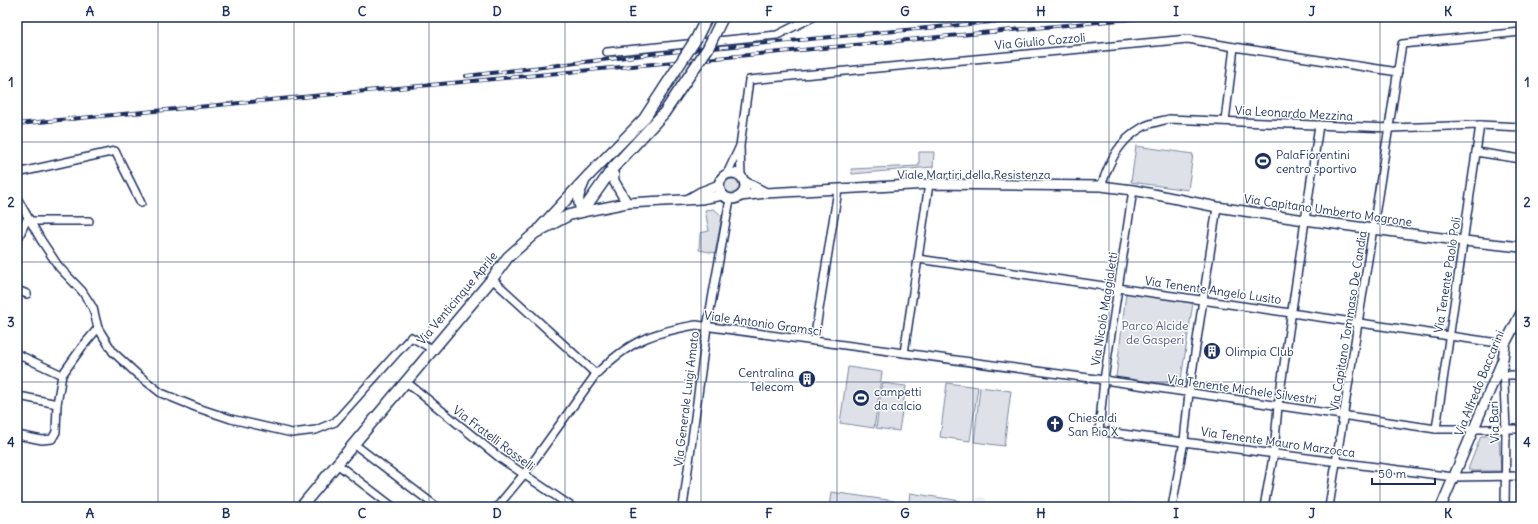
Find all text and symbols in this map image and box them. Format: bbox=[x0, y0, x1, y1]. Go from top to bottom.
text: A bbox=[86, 3, 95, 20]
text: B bbox=[222, 3, 231, 20]
text: C bbox=[358, 3, 367, 20]
text: D bbox=[492, 3, 502, 20]
text: E bbox=[629, 3, 637, 20]
text: F bbox=[765, 3, 773, 20]
text: G bbox=[900, 3, 910, 20]
text: H bbox=[1036, 3, 1046, 20]
text: I bbox=[1173, 3, 1179, 20]
text: J bbox=[1309, 3, 1316, 20]
text: K bbox=[1444, 3, 1453, 20]
street label: Via Giulio Cozzoli bbox=[994, 30, 1086, 52]
text: 1 bbox=[8, 74, 14, 91]
text: 1 bbox=[1524, 74, 1530, 91]
street label: Via Leonardo Mezzina bbox=[1234, 102, 1354, 124]
place label: PalaFiorentini centro sportivo bbox=[1276, 147, 1357, 176]
sports icon: PalaFiorentini centro sportivo bbox=[1253, 151, 1273, 171]
street label: Viale Martiri della Resistenza bbox=[897, 167, 1051, 182]
street label: Via Capitano Umberto Magrone bbox=[1243, 191, 1413, 229]
text: 2 bbox=[7, 194, 15, 211]
text: 2 bbox=[1523, 194, 1531, 211]
street label: Via Tenente Paolo Poli bbox=[1430, 216, 1464, 334]
street label: Via Capitano Tommaso De Candia bbox=[1326, 229, 1370, 412]
street label: Via Venticinque Aprile bbox=[414, 248, 500, 348]
street label: Via Nicolò Maggialetti bbox=[1088, 251, 1120, 367]
street label: Via Tenente Angelo Lusito bbox=[1144, 273, 1282, 307]
street label: Viale Antonio Gramsci bbox=[703, 307, 823, 339]
text: 3 bbox=[7, 314, 15, 331]
text: 3 bbox=[1523, 314, 1531, 331]
park label: Parco Alcide de Gasperi bbox=[1122, 318, 1188, 347]
street label: Via Alfredo Baccarini bbox=[1451, 328, 1507, 438]
street label: Via Generale Luigi Amato bbox=[670, 330, 702, 468]
building icon: Olimpia Club bbox=[1202, 341, 1222, 361]
place label: Olimpia Club bbox=[1225, 344, 1294, 359]
place label: Centralina Telecom bbox=[738, 365, 794, 394]
building icon: Centralina Telecom bbox=[797, 369, 817, 389]
street label: Via Tenente Michele Silvestri bbox=[1166, 371, 1318, 407]
place label: campetti da calcio bbox=[874, 384, 922, 413]
sports icon: campetti da calcio bbox=[851, 388, 871, 408]
street label: Via Bari bbox=[1486, 401, 1502, 443]
street label: Via Fratelli Rosselli bbox=[450, 402, 538, 474]
place label: Chiesa di San Pio X bbox=[1068, 410, 1119, 439]
church icon: Chiesa di San Pio X bbox=[1045, 414, 1065, 434]
street label: Via Tenente Mauro Marzocca bbox=[1200, 424, 1356, 460]
text: 4 bbox=[7, 434, 15, 451]
text: 4 bbox=[1523, 434, 1531, 451]
scale bar bbox=[1372, 460, 1435, 486]
text: 50 m bbox=[1378, 466, 1407, 481]
text: A bbox=[86, 505, 95, 522]
text: B bbox=[222, 505, 231, 522]
text: C bbox=[358, 505, 367, 522]
text: D bbox=[492, 505, 502, 522]
text: E bbox=[629, 505, 637, 522]
text: F bbox=[765, 505, 773, 522]
text: G bbox=[900, 505, 910, 522]
text: H bbox=[1036, 505, 1046, 522]
text: I bbox=[1173, 505, 1179, 522]
text: J bbox=[1309, 505, 1316, 522]
text: K bbox=[1444, 505, 1453, 522]

